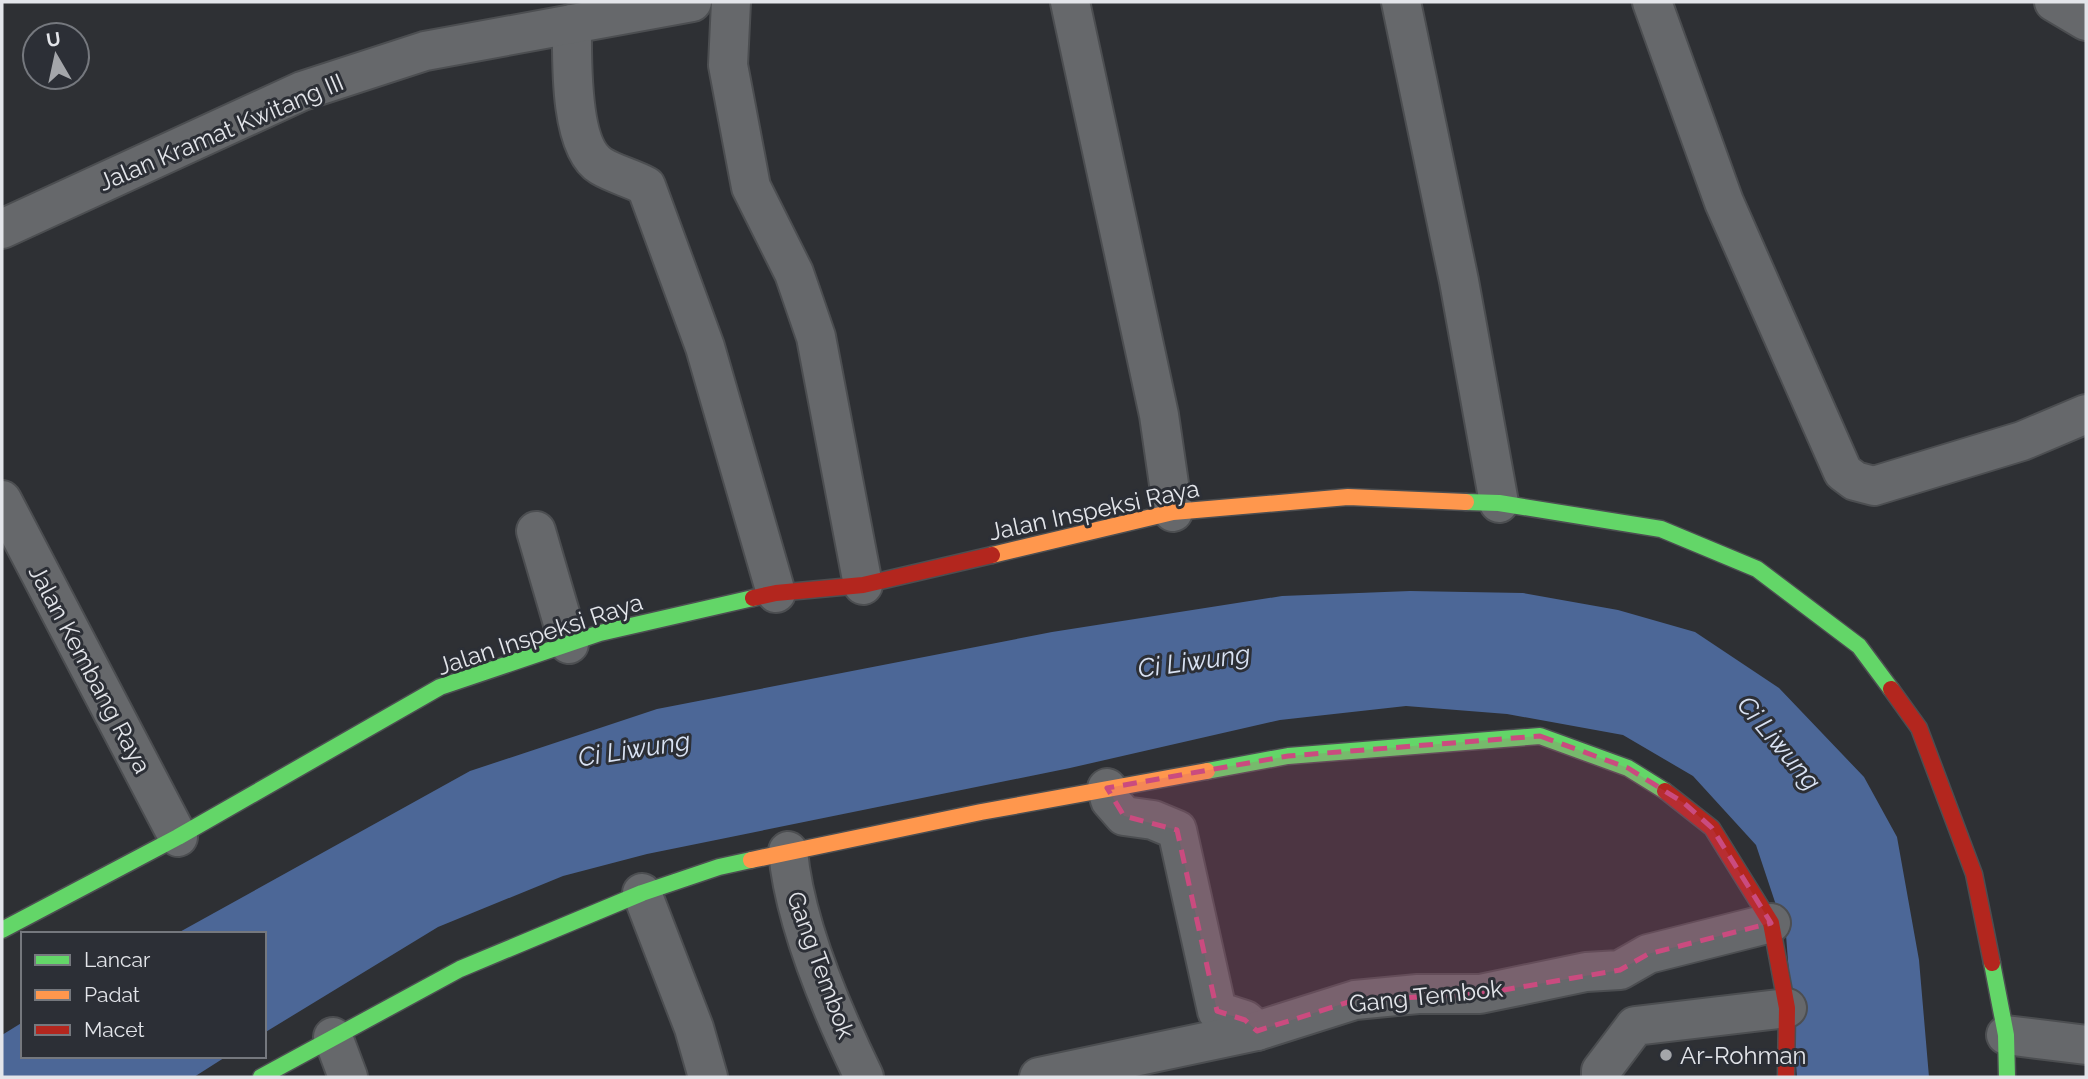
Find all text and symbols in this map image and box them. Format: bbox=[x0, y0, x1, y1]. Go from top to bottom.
north arrow bbox=[21, 21, 91, 91]
text: U bbox=[45, 27, 62, 51]
street label: Jalan Kramat Kwitang III bbox=[94, 67, 348, 197]
street label: Jalan Inspeksi Raya bbox=[986, 474, 1202, 546]
street label: Jalan Kembang Raya bbox=[23, 560, 157, 778]
street label: Jalan Inspeksi Raya bbox=[434, 587, 646, 681]
water label: Ci Liwung bbox=[1136, 638, 1252, 684]
water label: Ci Liwung bbox=[1731, 690, 1827, 796]
water label: Ci Liwung bbox=[576, 725, 692, 773]
street label: Gang Tembok bbox=[781, 887, 861, 1043]
legend bbox=[21, 932, 266, 1058]
text: Lancar bbox=[84, 947, 151, 972]
street label: Gang Tembok bbox=[1348, 973, 1505, 1018]
text: Padat bbox=[84, 982, 140, 1007]
text: Macet bbox=[84, 1017, 144, 1042]
place label: Ar-Rohman bbox=[1680, 1041, 1807, 1070]
marker: Ar-Rohman bbox=[1658, 1047, 1674, 1063]

